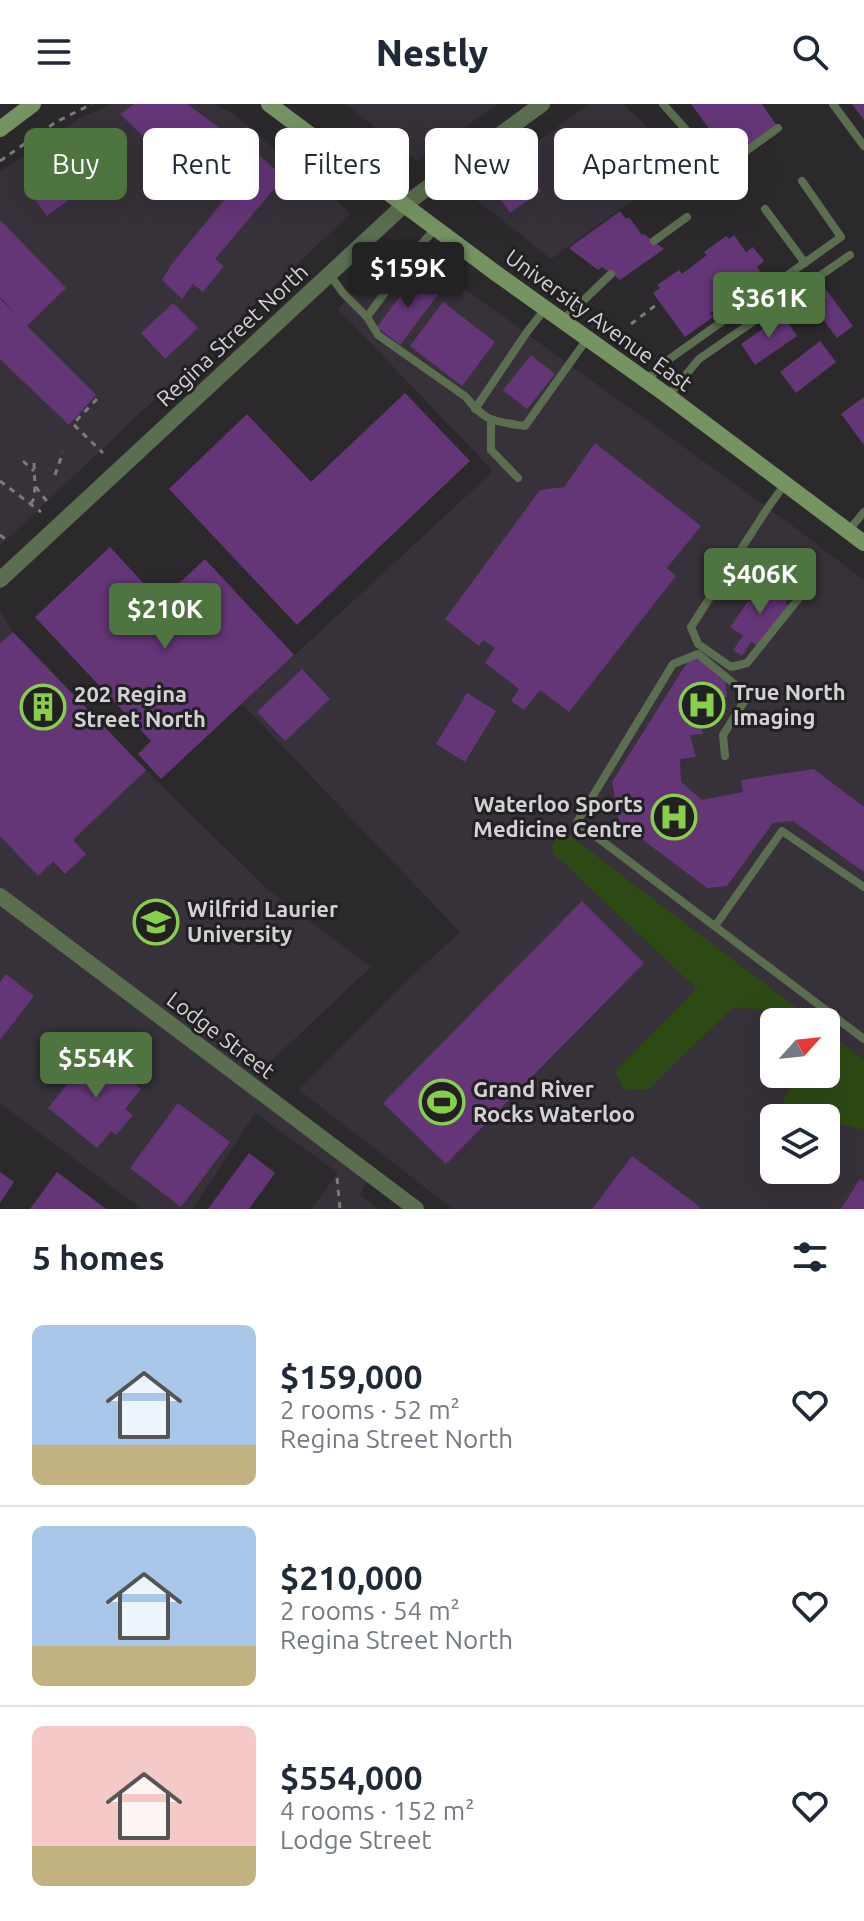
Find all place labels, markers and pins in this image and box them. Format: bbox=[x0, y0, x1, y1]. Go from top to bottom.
pin: $159K bbox=[352, 242, 464, 310]
pin: $361K bbox=[713, 272, 825, 340]
pin: $406K bbox=[704, 548, 816, 616]
pin: $210K bbox=[109, 583, 221, 651]
place label: True North Imaging bbox=[733, 679, 846, 729]
place label: 202 Regina Street North bbox=[74, 681, 206, 731]
hospital icon: True North Imaging bbox=[678, 681, 726, 729]
building icon: 202 Regina Street North bbox=[19, 683, 67, 731]
place label: Waterloo Sports Medicine Centre bbox=[473, 791, 643, 841]
hospital icon: Waterloo Sports Medicine Centre bbox=[650, 793, 698, 841]
place label: Wilfrid Laurier University bbox=[187, 896, 338, 946]
school or university icon: Wilfrid Laurier University bbox=[132, 898, 180, 946]
pin: $554K bbox=[40, 1032, 152, 1100]
place label: Grand River Rocks Waterloo bbox=[473, 1076, 635, 1126]
sports icon: Grand River Rocks Waterloo bbox=[418, 1078, 466, 1126]

